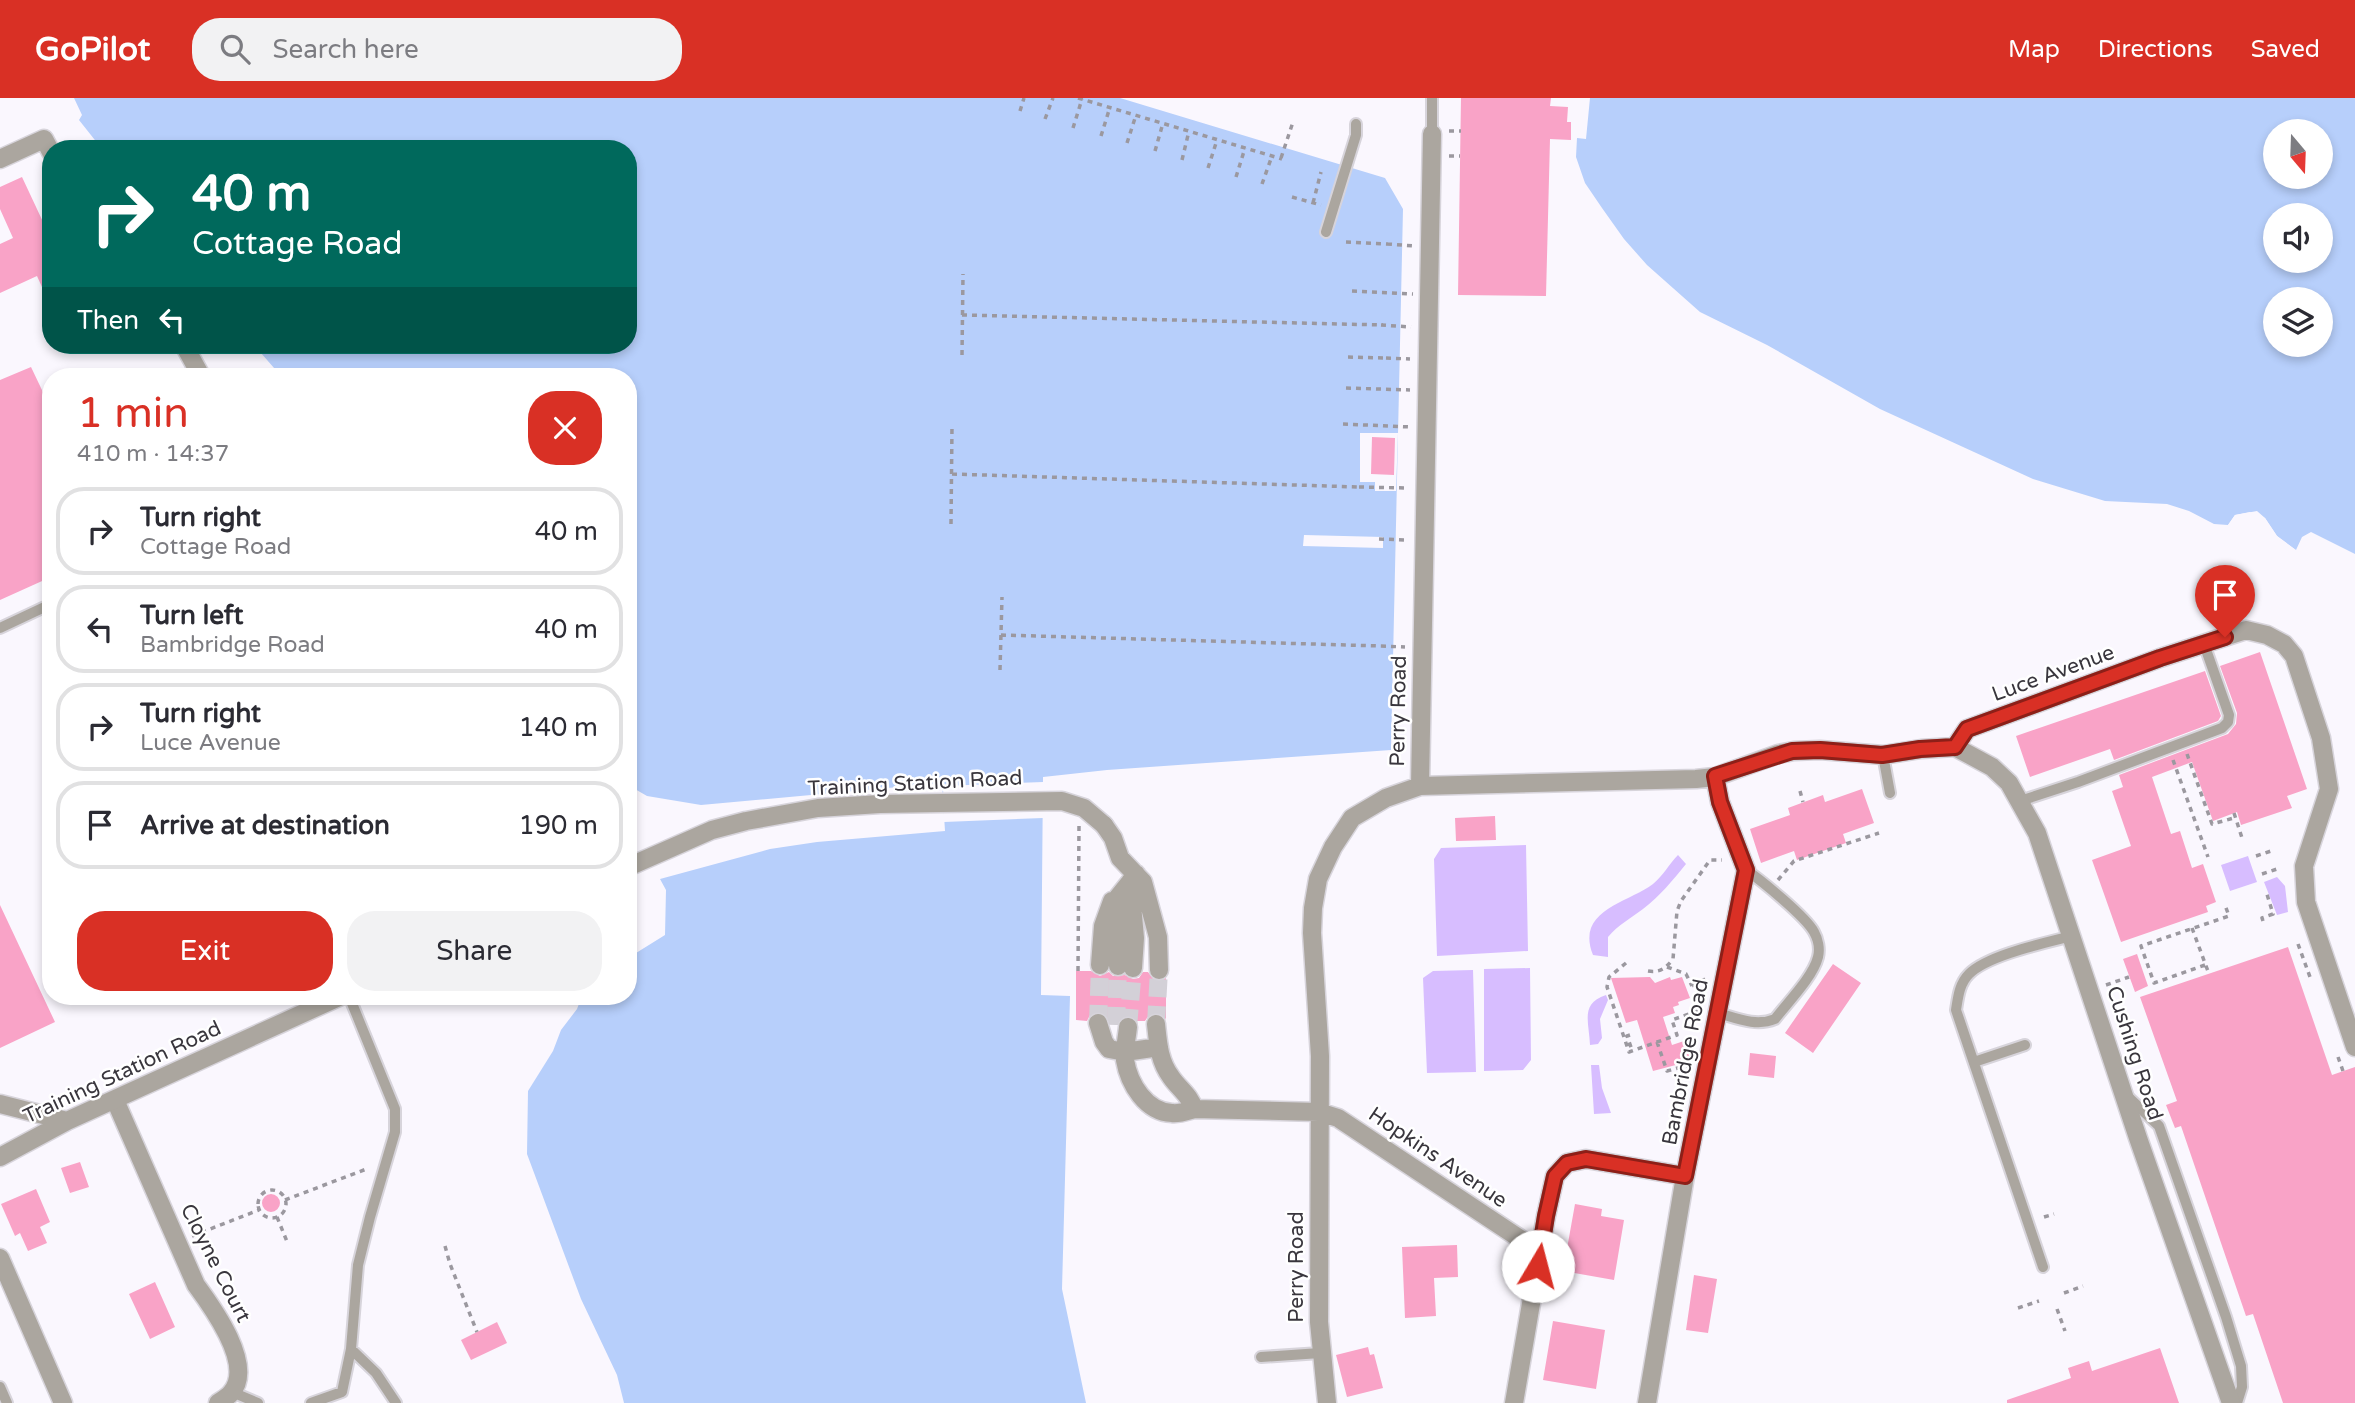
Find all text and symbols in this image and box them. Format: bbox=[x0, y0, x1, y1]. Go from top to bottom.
search box bbox=[192, 18, 682, 81]
text: GoPilot bbox=[35, 30, 150, 69]
icon: search bbox=[216, 30, 254, 68]
text: Search here bbox=[272, 34, 419, 65]
text: Map bbox=[2008, 35, 2060, 64]
text: Directions bbox=[2098, 35, 2213, 64]
text: Saved bbox=[2251, 35, 2320, 64]
north arrow bbox=[2263, 119, 2333, 189]
map controls bbox=[2263, 119, 2333, 357]
text: 40 m bbox=[192, 165, 311, 224]
icon: right bbox=[77, 168, 168, 259]
button: sound bbox=[2263, 203, 2333, 273]
text: Cottage Road bbox=[192, 225, 403, 263]
button: layers bbox=[2263, 287, 2333, 357]
icon: left bbox=[153, 301, 191, 339]
text: Then bbox=[77, 305, 139, 336]
text: 1 min bbox=[77, 388, 189, 439]
button: close bbox=[528, 391, 602, 465]
text: 410 m · 14:37 bbox=[77, 440, 229, 468]
text: Turn right bbox=[140, 502, 261, 533]
icon: right bbox=[81, 512, 119, 550]
text: 40 m bbox=[535, 516, 598, 547]
text: Cottage Road bbox=[140, 533, 291, 561]
pin bbox=[2195, 565, 2255, 637]
icon: arrive bbox=[2206, 576, 2244, 614]
text: Turn left bbox=[140, 600, 243, 631]
icon: left bbox=[81, 610, 119, 648]
text: 40 m bbox=[535, 614, 598, 645]
text: Bambridge Road bbox=[140, 631, 325, 659]
street label: Luce Avenue bbox=[1989, 640, 2118, 707]
street label: Perry Road bbox=[1385, 655, 1412, 767]
text: Turn right bbox=[140, 698, 261, 729]
icon: right bbox=[81, 708, 119, 746]
text: 140 m bbox=[518, 712, 598, 743]
text: Luce Avenue bbox=[140, 729, 281, 757]
street label: Training Station Road bbox=[807, 765, 1023, 802]
icon: arrive bbox=[81, 806, 119, 844]
text: Arrive at destination bbox=[140, 810, 390, 841]
text: 190 m bbox=[518, 810, 598, 841]
button: Exit bbox=[77, 911, 333, 991]
button: Share bbox=[347, 911, 602, 991]
street label: Bambridge Road bbox=[1657, 977, 1714, 1147]
street label: Cushing Road bbox=[2101, 983, 2168, 1123]
street label: Training Station Road bbox=[19, 1016, 225, 1129]
street label: Hopkins Avenue bbox=[1364, 1102, 1512, 1213]
street label: Cloyne Court bbox=[175, 1200, 256, 1327]
street label: Perry Road bbox=[1284, 1211, 1309, 1323]
position arrow bbox=[1501, 1229, 1575, 1303]

